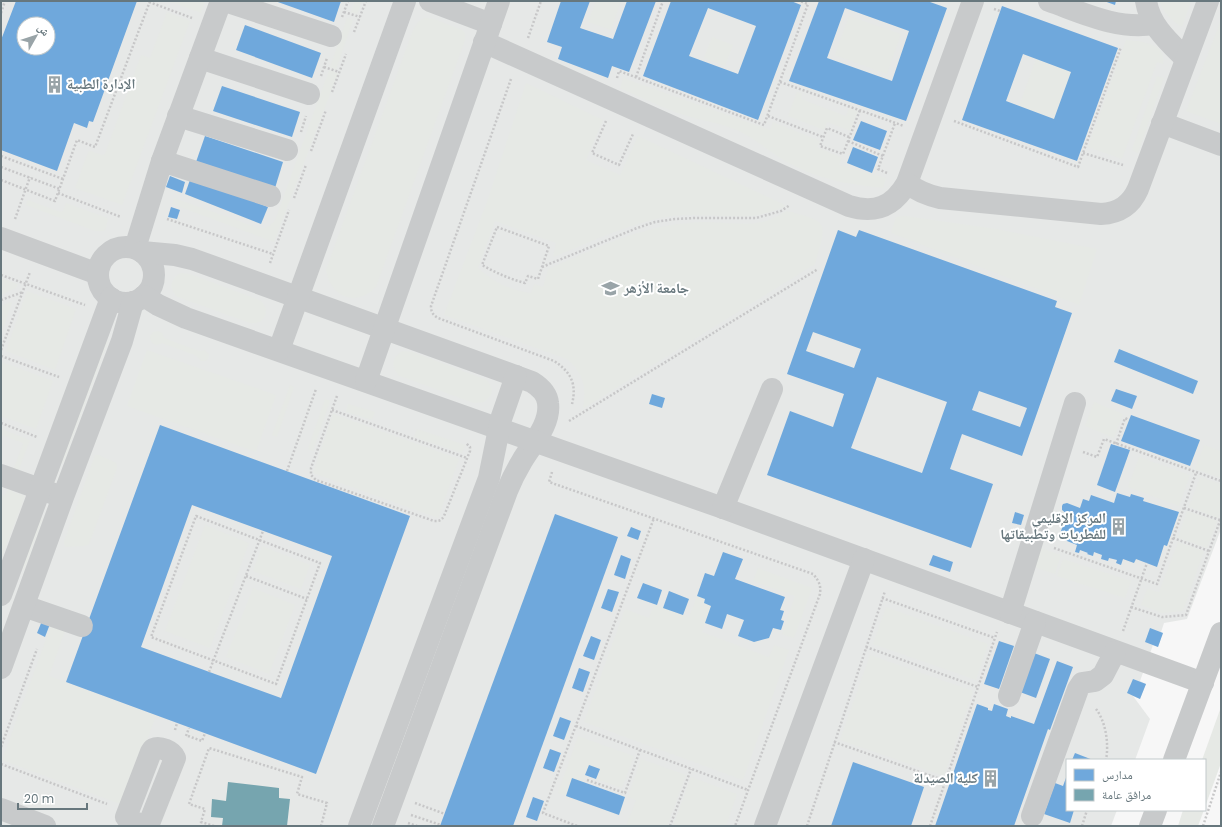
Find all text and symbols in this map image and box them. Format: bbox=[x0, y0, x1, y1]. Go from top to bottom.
north arrow bbox=[16, 16, 56, 56]
text: ش bbox=[34, 20, 54, 40]
building icon: الإدارة الطبية bbox=[44, 74, 64, 94]
place label: الإدارة الطبية bbox=[67, 74, 135, 94]
school or university icon: جامعة الأزهر bbox=[601, 278, 621, 298]
place label: جامعة الأزهر bbox=[623, 278, 689, 298]
place label: المركز الإقليمي للفطريات وتطبيقاتها bbox=[1000, 508, 1106, 544]
building icon: المركز الإقليمي للفطريات وتطبيقاتها bbox=[1109, 516, 1129, 536]
legend bbox=[1066, 759, 1206, 811]
text: مدارس bbox=[1102, 766, 1133, 783]
place label: كلية الصيدلة bbox=[914, 768, 978, 788]
building icon: كلية الصيدلة bbox=[981, 768, 1001, 788]
scale bar bbox=[18, 785, 87, 811]
text: مرافق عامة bbox=[1102, 786, 1151, 803]
text: 20 m bbox=[24, 790, 54, 807]

